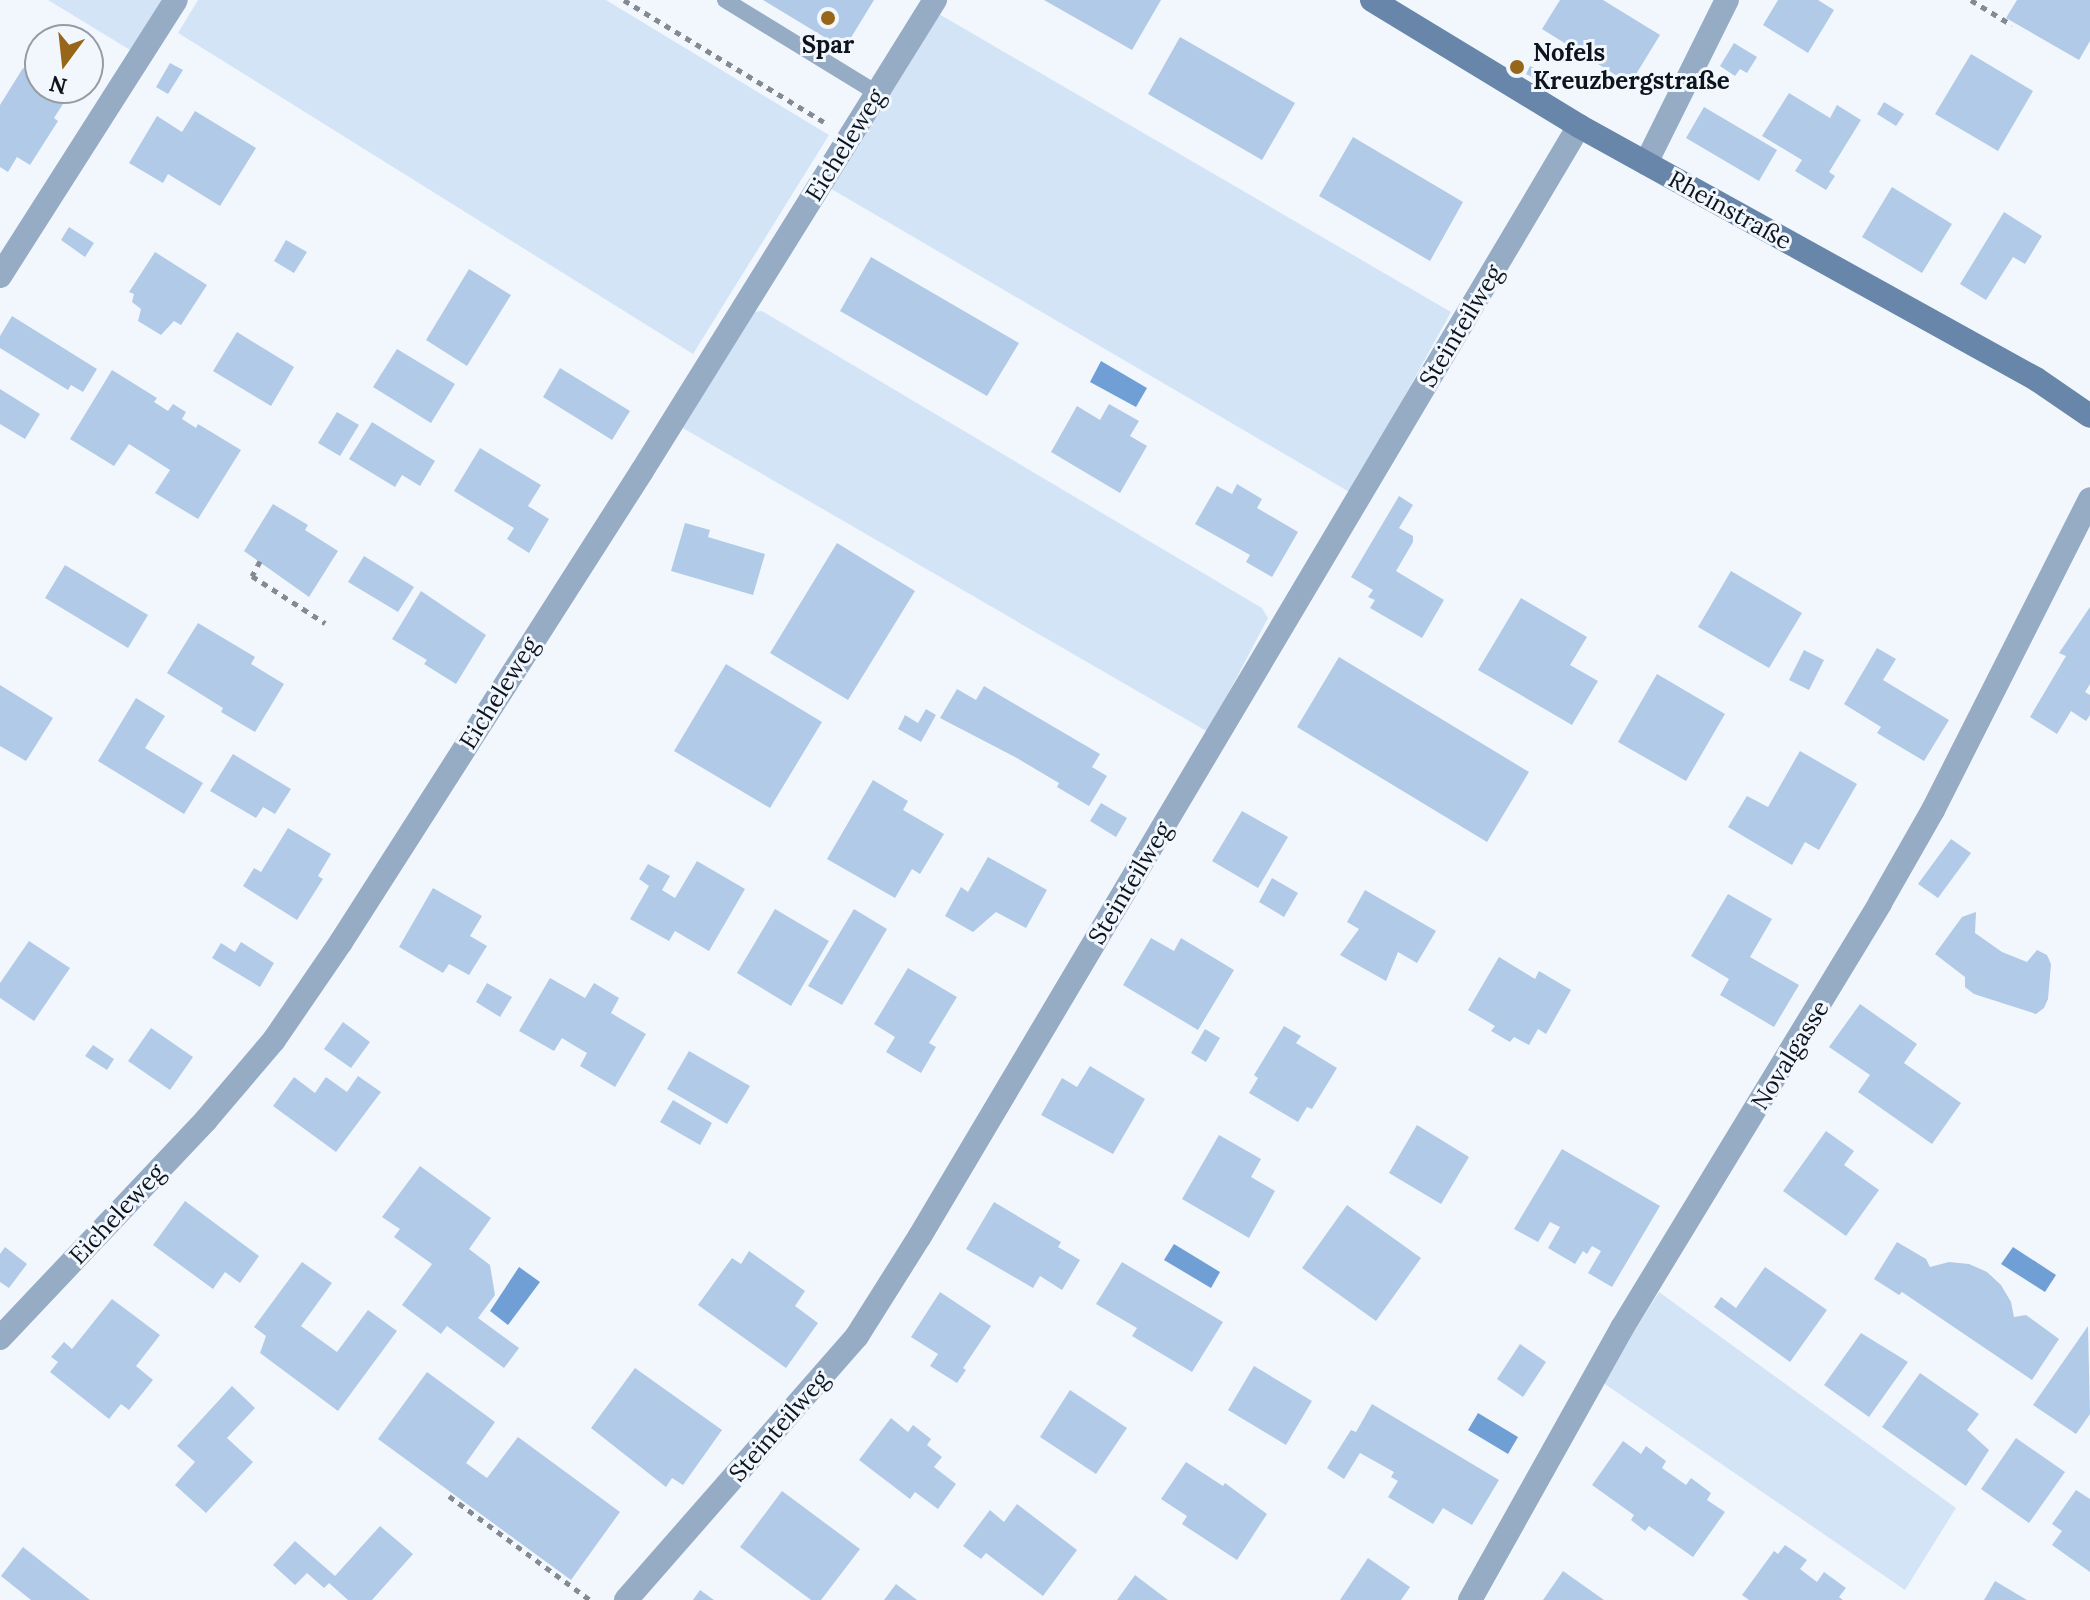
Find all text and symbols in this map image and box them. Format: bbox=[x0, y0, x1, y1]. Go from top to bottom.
marker: Spar bbox=[819, 9, 837, 27]
north arrow bbox=[24, 24, 104, 104]
place label: Spar bbox=[802, 31, 854, 59]
place label: Nofels Kreuzbergstraße bbox=[1533, 39, 1730, 95]
marker: Nofels Kreuzbergstraße bbox=[1508, 58, 1526, 76]
text: N bbox=[46, 70, 70, 101]
street label: Eicheleweg bbox=[799, 84, 891, 206]
street label: Rheinstraße bbox=[1663, 164, 1797, 256]
street label: Steinteilweg bbox=[1413, 260, 1509, 392]
street label: Eicheleweg bbox=[453, 632, 545, 754]
street label: Steinteilweg bbox=[1082, 817, 1178, 949]
street label: Novalgasse bbox=[1745, 995, 1835, 1115]
street label: Eicheleweg bbox=[63, 1158, 171, 1270]
street label: Steinteilweg bbox=[723, 1365, 835, 1487]

